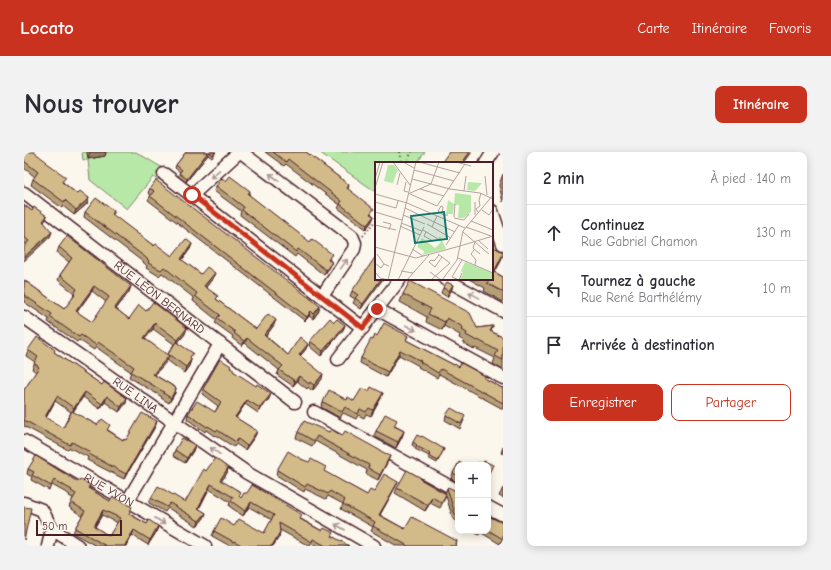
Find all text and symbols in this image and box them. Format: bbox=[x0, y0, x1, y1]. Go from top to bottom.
text: Locato bbox=[20, 17, 74, 39]
text: Carte bbox=[638, 20, 670, 37]
text: Itinéraire bbox=[692, 20, 747, 37]
text: Favoris bbox=[769, 20, 811, 37]
button: Itinéraire bbox=[715, 86, 807, 123]
text: Nous trouver bbox=[24, 88, 179, 120]
inset map bbox=[375, 162, 493, 280]
one-way arrow bbox=[210, 169, 220, 178]
text: 2 min bbox=[543, 169, 584, 188]
text: À pied · 140 m bbox=[710, 171, 791, 186]
one-way arrow bbox=[268, 172, 279, 181]
route start bbox=[183, 186, 201, 204]
text: Continuez bbox=[581, 216, 644, 234]
icon: ahead bbox=[543, 222, 565, 244]
text: 130 m bbox=[756, 225, 791, 240]
text: Rue Gabriel Chamon bbox=[581, 234, 698, 249]
street label: RUE LÉON BERNARD bbox=[111, 258, 208, 337]
one-way arrow bbox=[340, 259, 348, 270]
text: Tournez à gauche bbox=[581, 272, 695, 290]
icon: left bbox=[543, 278, 565, 300]
text: 10 m bbox=[763, 281, 791, 296]
text: Rue René Barthélémy bbox=[581, 290, 701, 305]
one-way arrow bbox=[468, 291, 480, 298]
route end bbox=[368, 300, 386, 318]
one-way arrow bbox=[405, 325, 417, 332]
icon: arrive bbox=[543, 334, 565, 356]
text: Arrivée à destination bbox=[581, 336, 715, 354]
street label: RUE LINA bbox=[110, 374, 161, 416]
button: Enregistrer bbox=[543, 384, 663, 421]
button: Partager bbox=[671, 384, 791, 421]
one-way arrow bbox=[210, 447, 221, 455]
map controls bbox=[455, 462, 491, 534]
button: + bbox=[455, 462, 491, 498]
street label: RUE YVON bbox=[81, 470, 136, 510]
button: − bbox=[455, 498, 491, 534]
one-way arrow bbox=[154, 517, 166, 525]
scale bar bbox=[36, 518, 122, 537]
text: 50 m bbox=[42, 520, 67, 533]
one-way arrow bbox=[334, 522, 346, 530]

